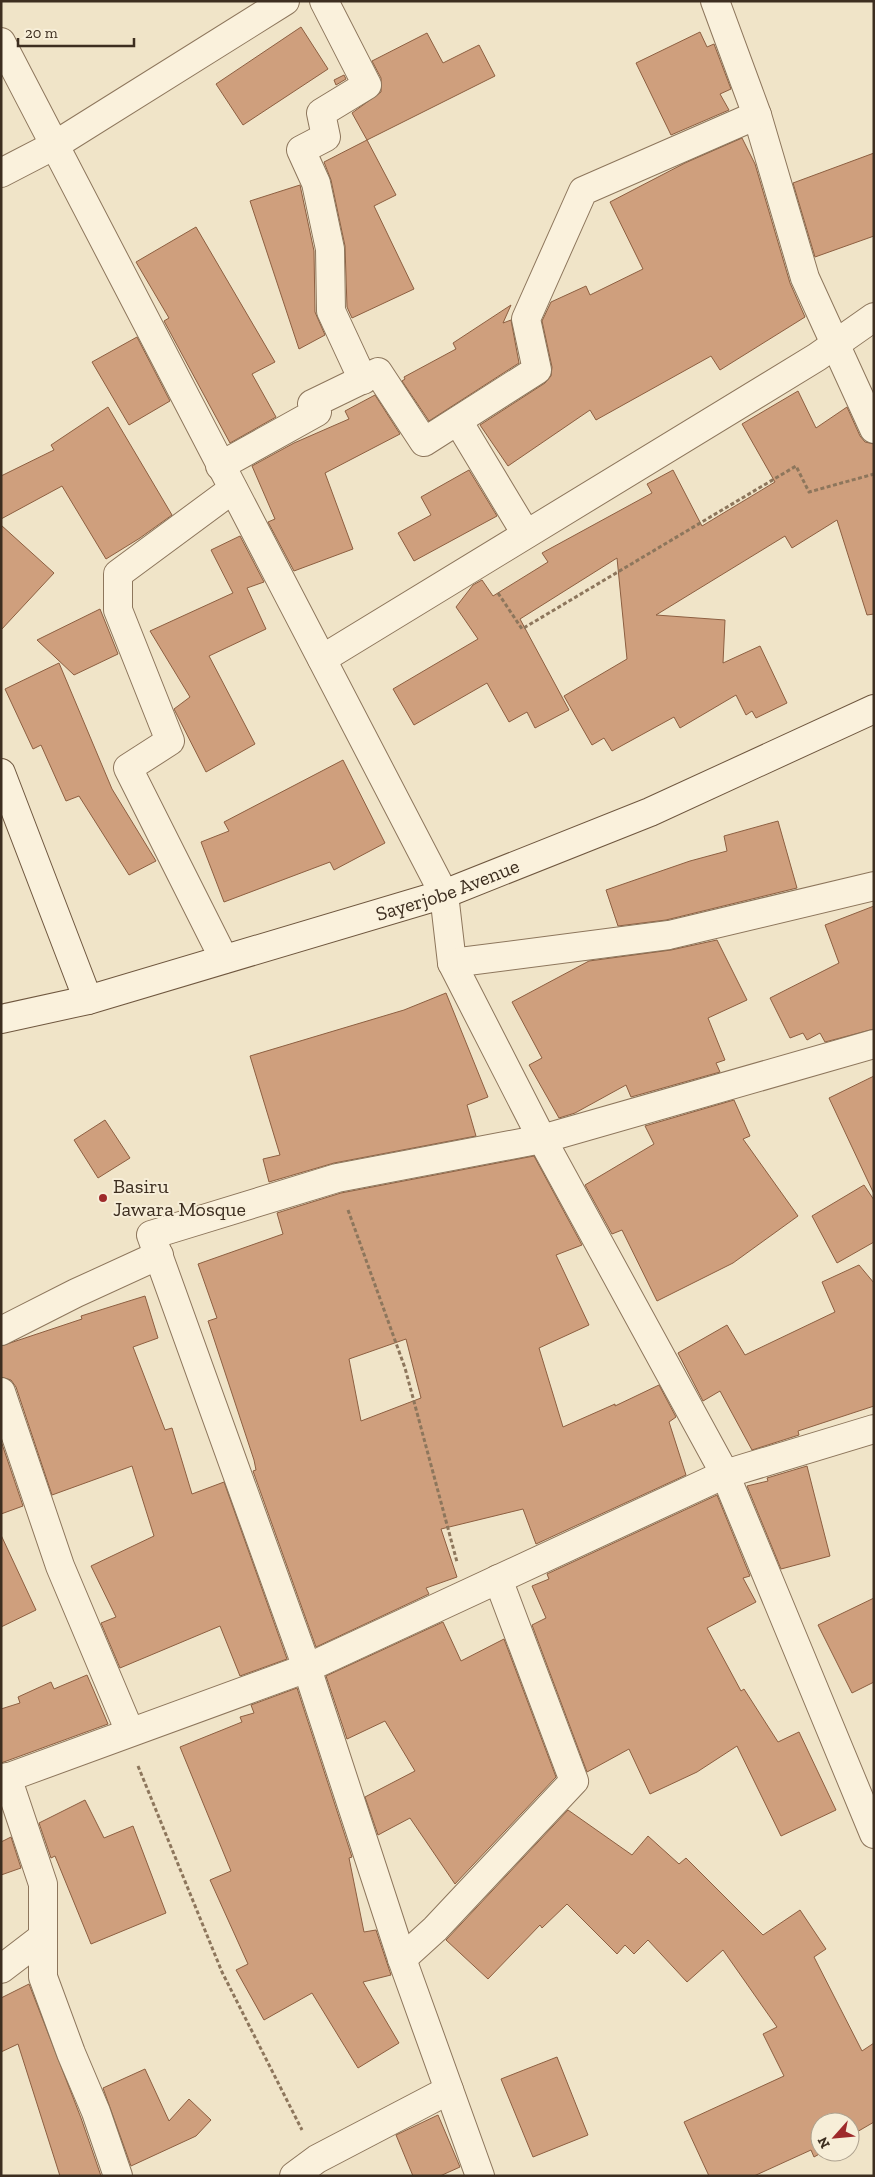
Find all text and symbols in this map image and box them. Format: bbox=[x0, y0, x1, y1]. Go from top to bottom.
scale bar bbox=[18, 15, 134, 47]
text: 20 m bbox=[25, 24, 58, 42]
street label: Sayerjobe Avenue bbox=[373, 853, 523, 926]
place label: Basiru Jawara Mosque bbox=[113, 1174, 246, 1221]
marker: Basiru Jawara Mosque bbox=[97, 1192, 109, 1204]
north arrow bbox=[810, 2112, 860, 2162]
text: N bbox=[814, 2134, 834, 2151]

